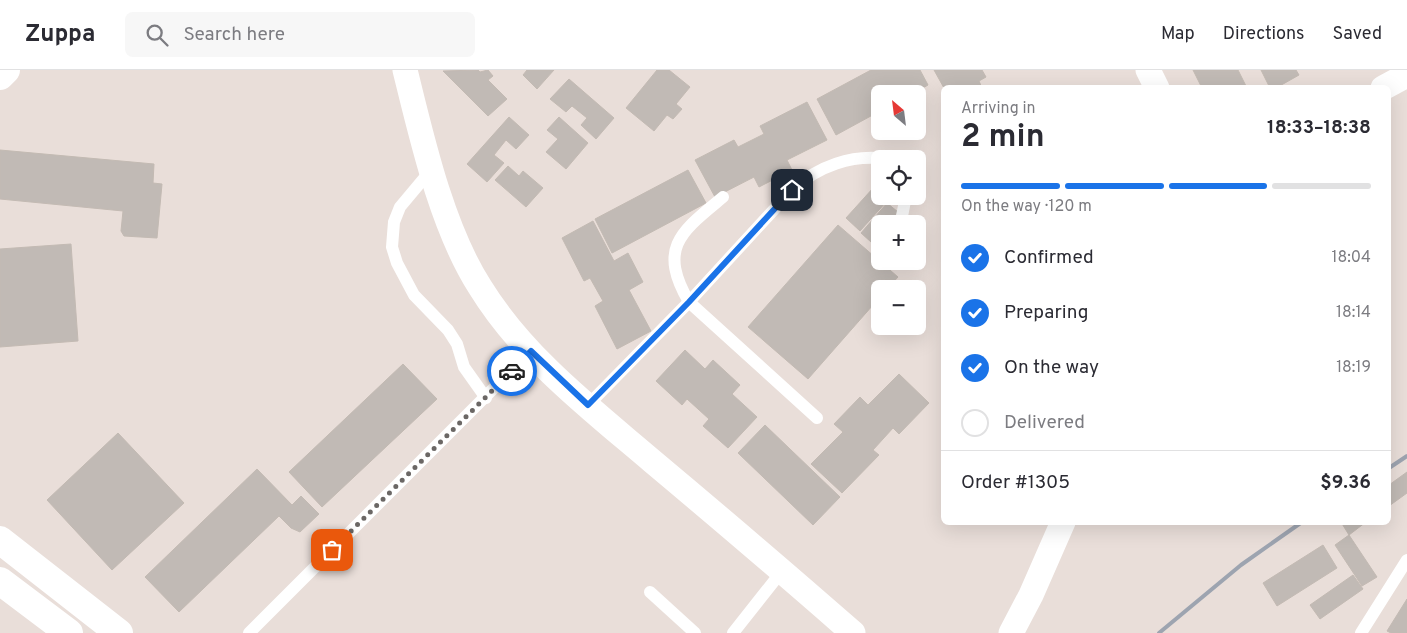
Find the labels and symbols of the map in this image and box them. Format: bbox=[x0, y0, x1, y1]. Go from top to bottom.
north arrow bbox=[871, 85, 926, 140]
pin bbox=[771, 169, 813, 211]
courier bbox=[487, 346, 537, 396]
pin bbox=[311, 529, 353, 571]

